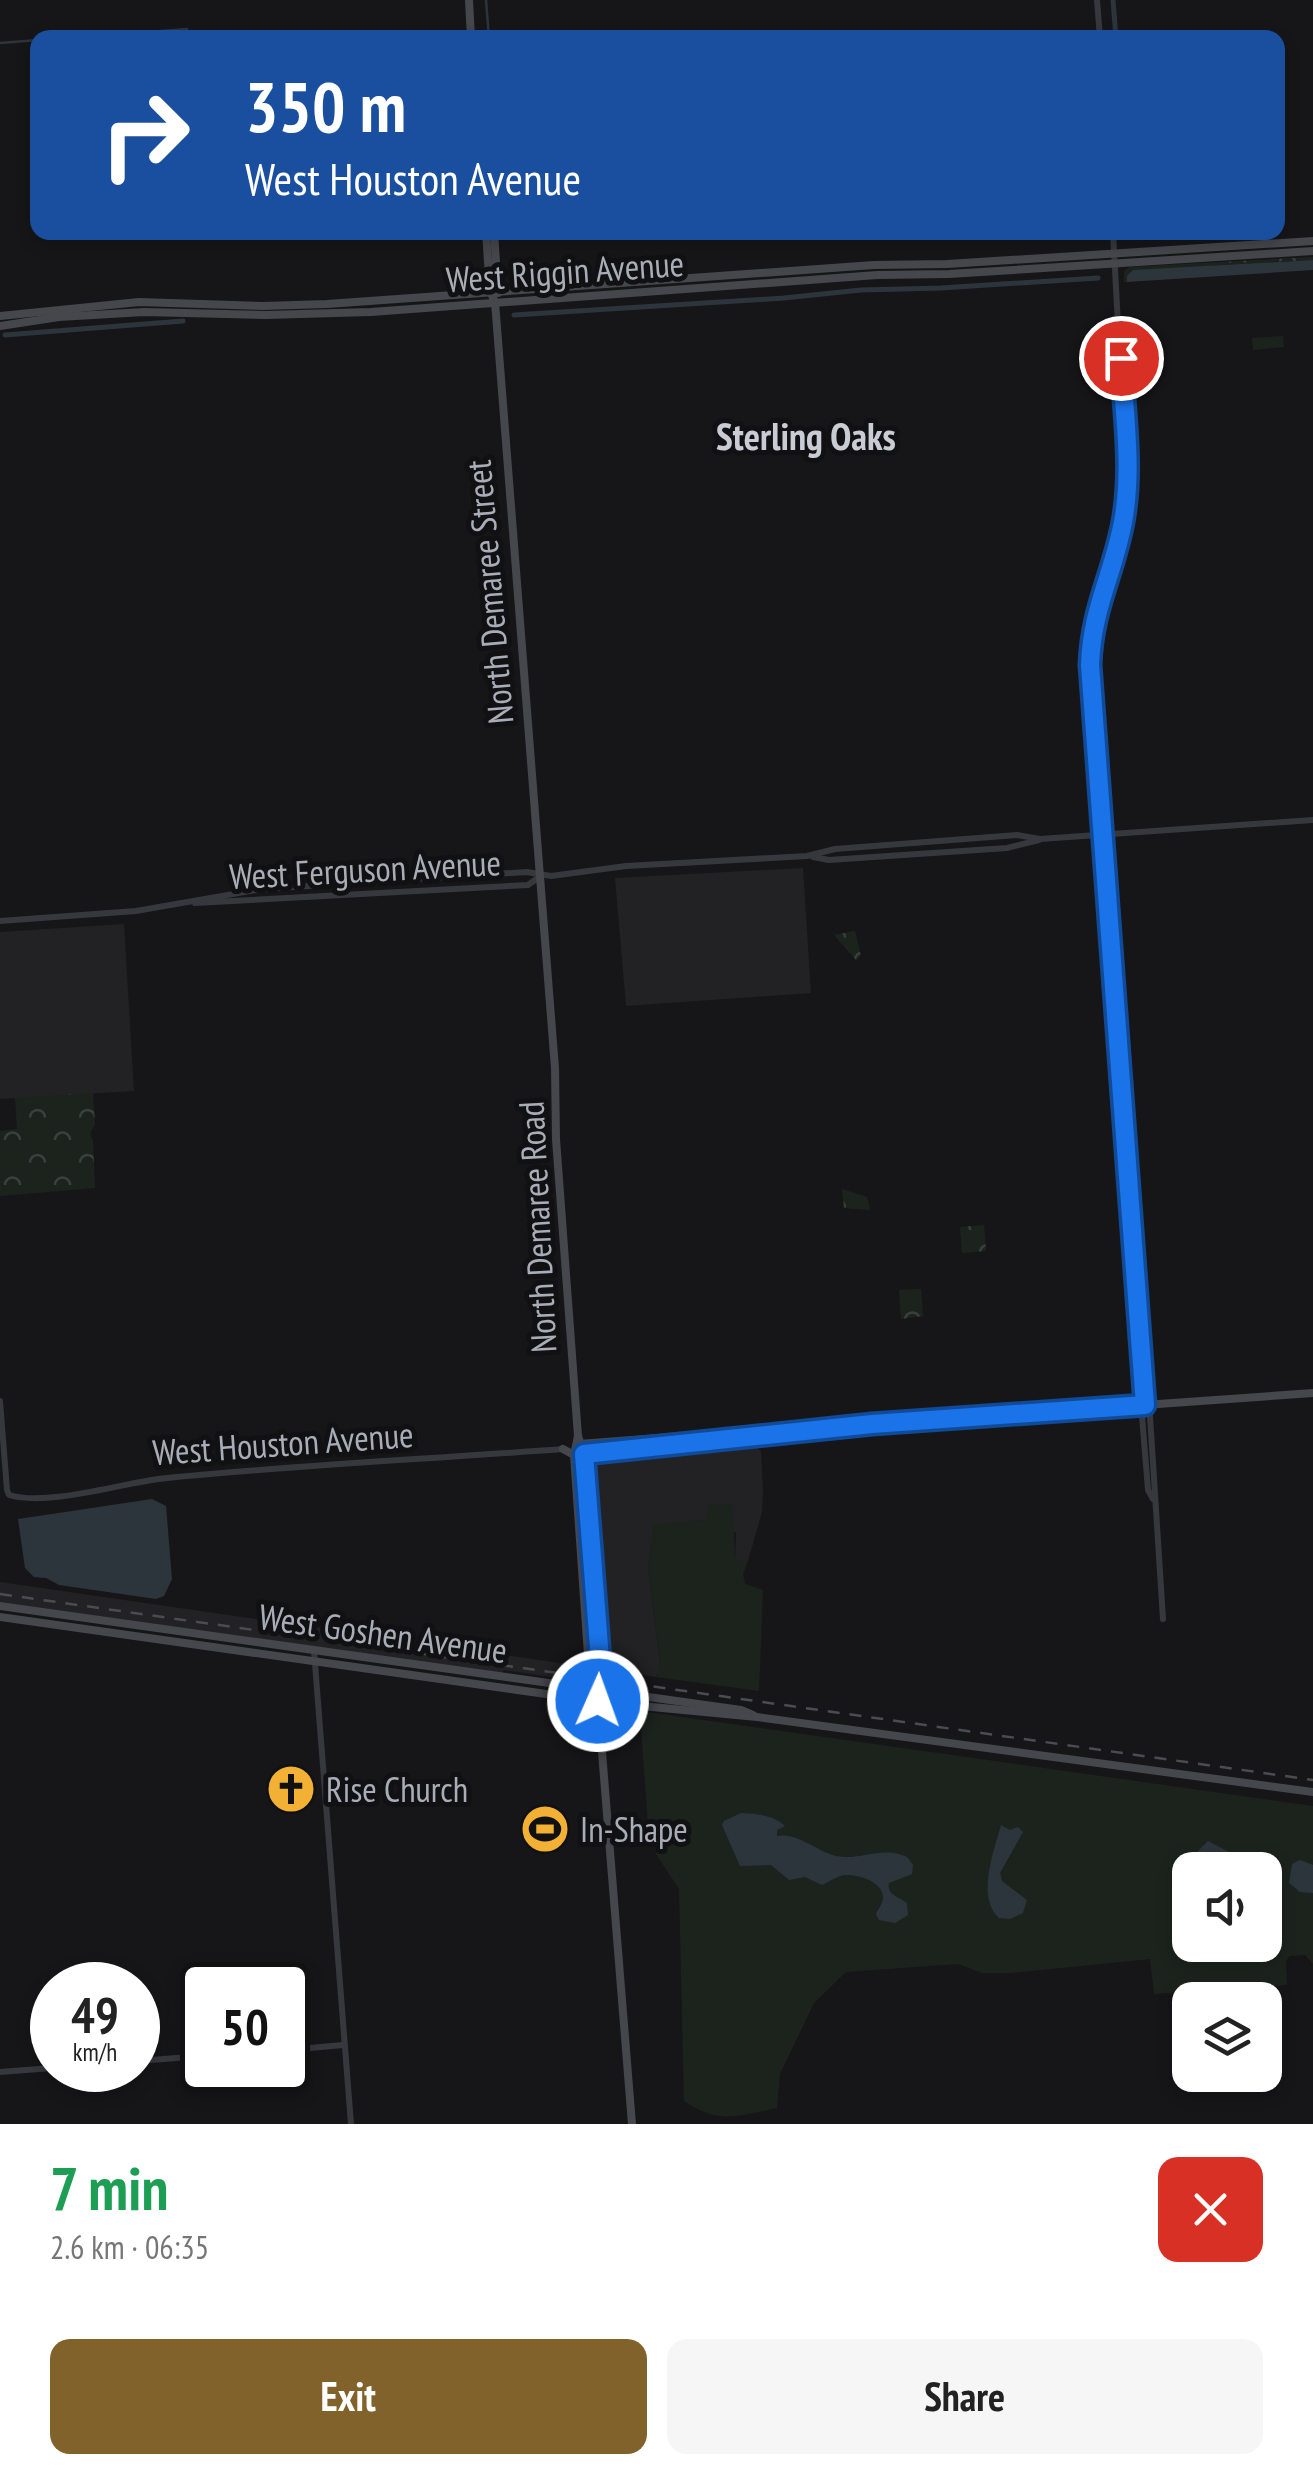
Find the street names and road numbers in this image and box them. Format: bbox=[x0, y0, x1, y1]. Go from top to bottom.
street label: West Riggin Avenue bbox=[445, 240, 685, 302]
street label: North Demaree Street bbox=[455, 458, 523, 726]
street label: West Ferguson Avenue bbox=[228, 839, 502, 899]
street label: North Demaree Road bbox=[507, 1100, 567, 1354]
street label: West Houston Avenue bbox=[151, 1411, 415, 1475]
street label: West Goshen Avenue bbox=[256, 1593, 510, 1673]

